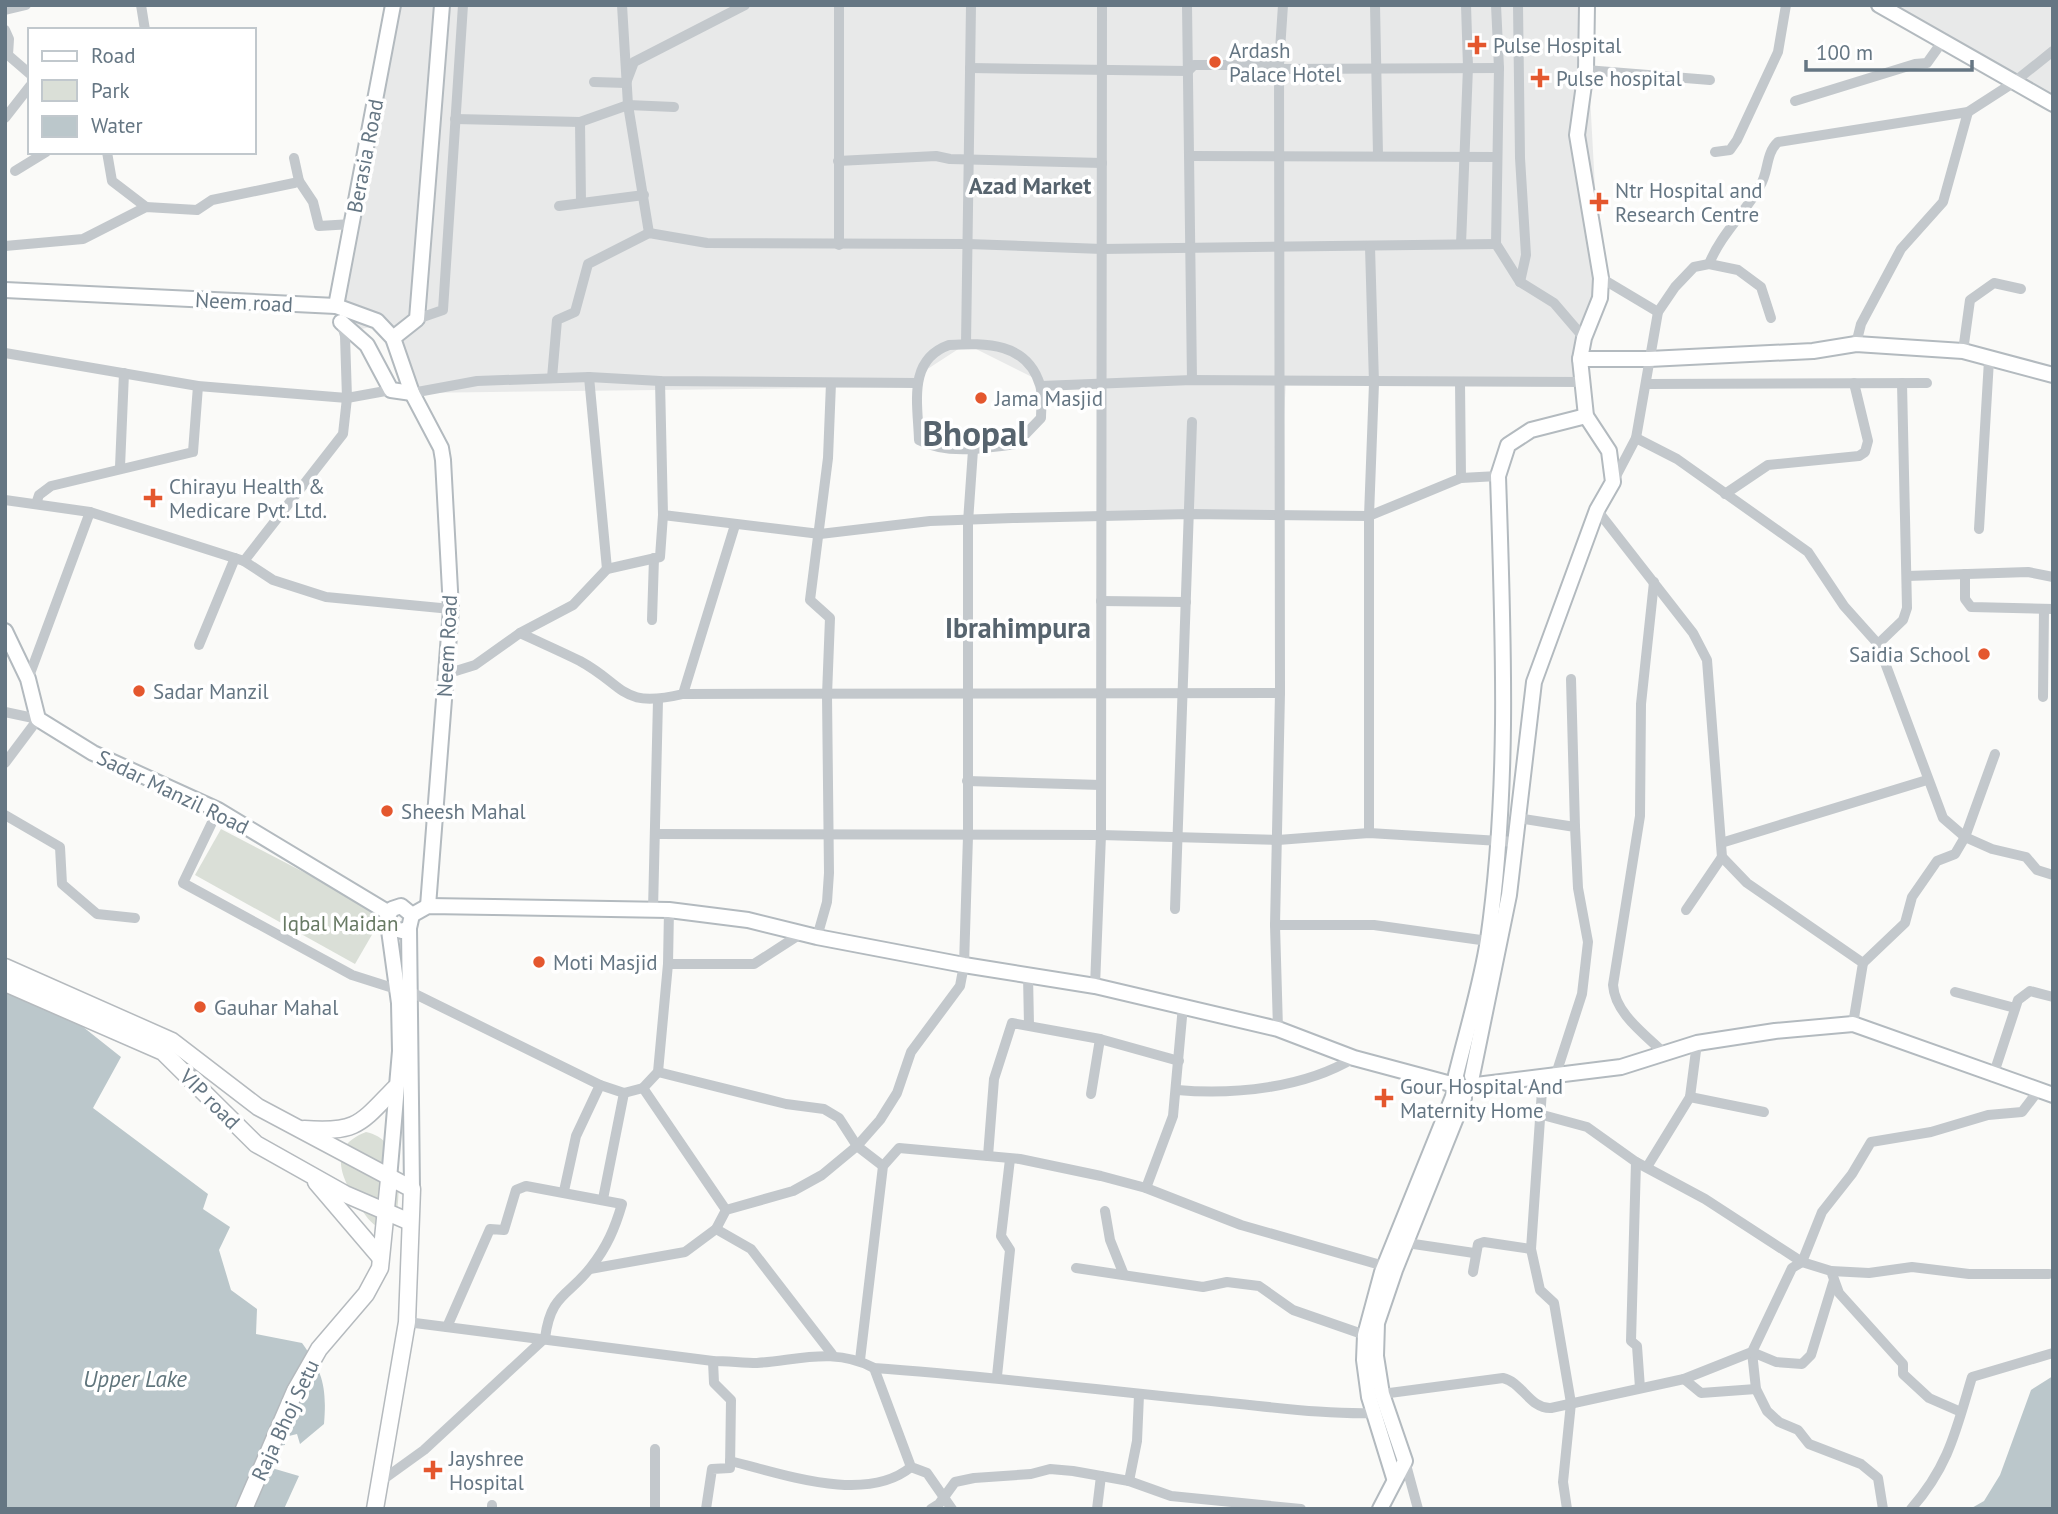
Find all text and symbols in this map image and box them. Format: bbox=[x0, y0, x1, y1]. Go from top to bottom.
legend bbox=[28, 28, 256, 154]
scale bar bbox=[1806, 28, 1972, 72]
place label: Pulse Hospital bbox=[1493, 32, 1621, 59]
marker: Pulse Hospital bbox=[1467, 35, 1487, 55]
place label: Ardash Palace Hotel bbox=[1229, 37, 1341, 88]
text: 100 m bbox=[1816, 39, 1873, 66]
text: Road bbox=[91, 42, 135, 69]
marker: Ardash Palace Hotel bbox=[1207, 54, 1223, 70]
place label: Pulse hospital bbox=[1556, 65, 1682, 92]
marker: Pulse hospital bbox=[1530, 68, 1550, 88]
text: Park bbox=[91, 77, 130, 104]
street label: Berasia Road bbox=[341, 97, 389, 215]
text: Water bbox=[91, 112, 143, 139]
district label: Azad Market bbox=[969, 171, 1091, 200]
place label: Ntr Hospital and Research Centre bbox=[1615, 177, 1763, 228]
marker: Ntr Hospital and Research Centre bbox=[1589, 192, 1609, 212]
street label: Neem road bbox=[194, 286, 294, 318]
place label: Jama Masjid bbox=[994, 385, 1103, 412]
marker: Jama Masjid bbox=[973, 390, 989, 406]
district label: Bhopal bbox=[922, 410, 1028, 456]
place label: Chirayu Health & Medicare Pvt. Ltd. bbox=[169, 473, 327, 524]
marker: Chirayu Health & Medicare Pvt. Ltd. bbox=[143, 488, 163, 508]
street label: Neem Road bbox=[431, 594, 463, 698]
district label: Ibrahimpura bbox=[945, 609, 1091, 646]
place label: Saidia School bbox=[1849, 641, 1970, 668]
marker: Saidia School bbox=[1976, 646, 1992, 662]
place label: Sadar Manzil bbox=[153, 678, 269, 705]
marker: Sadar Manzil bbox=[131, 683, 147, 699]
street label: Sadar Manzil Road bbox=[93, 744, 253, 840]
place label: Sheesh Mahal bbox=[401, 798, 526, 825]
marker: Sheesh Mahal bbox=[379, 803, 395, 819]
park label: Iqbal Maidan bbox=[282, 910, 398, 937]
place label: Moti Masjid bbox=[553, 949, 658, 976]
marker: Moti Masjid bbox=[531, 954, 547, 970]
place label: Gauhar Mahal bbox=[214, 994, 338, 1021]
marker: Gauhar Mahal bbox=[192, 999, 208, 1015]
street label: VIP road bbox=[173, 1062, 246, 1135]
place label: Gour Hospital And Maternity Home bbox=[1400, 1073, 1563, 1124]
marker: Gour Hospital And Maternity Home bbox=[1374, 1088, 1394, 1108]
street label: Raja Bhoj Setu bbox=[245, 1355, 325, 1485]
water label: Upper Lake bbox=[83, 1364, 187, 1393]
place label: Jayshree Hospital bbox=[448, 1445, 524, 1496]
marker: Jayshree Hospital bbox=[423, 1460, 443, 1480]

